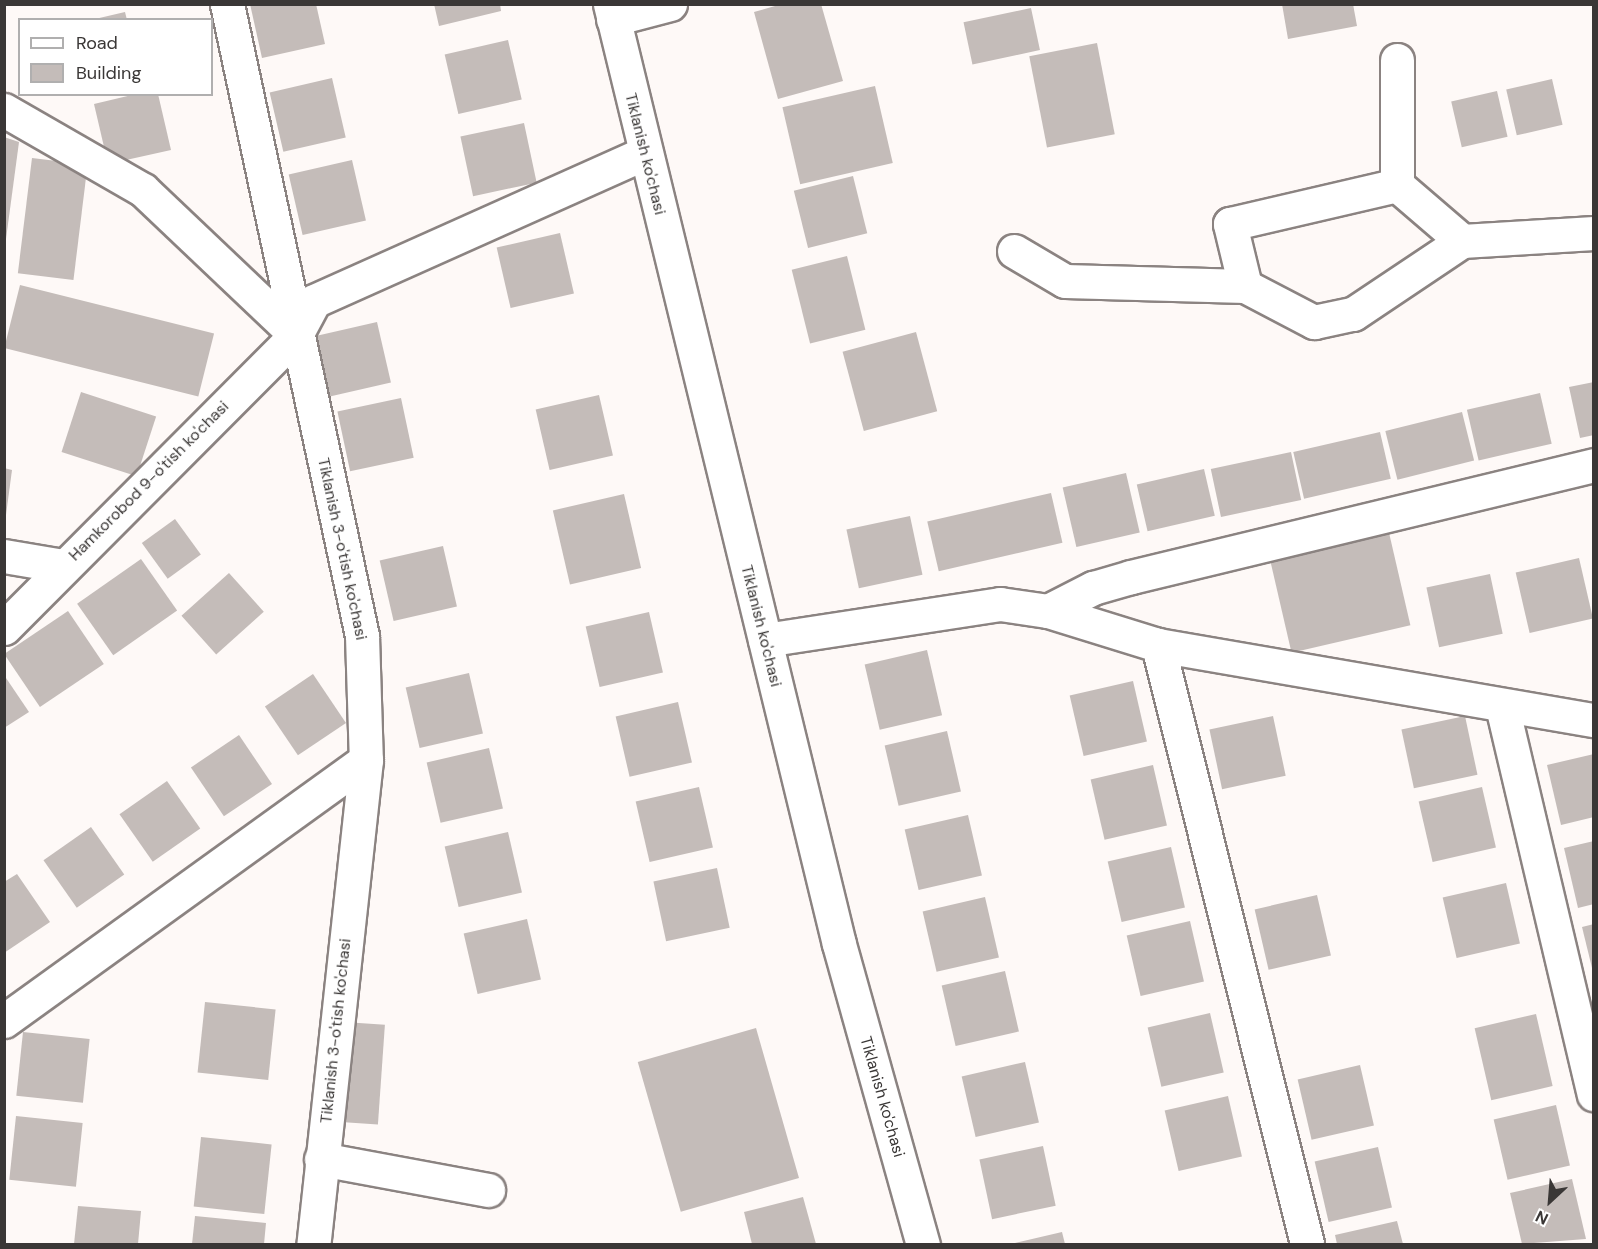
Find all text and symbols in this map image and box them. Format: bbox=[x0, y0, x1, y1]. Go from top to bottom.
legend bbox=[18, 18, 213, 96]
text: Road bbox=[76, 31, 118, 55]
text: Building bbox=[76, 61, 141, 85]
street label: Tiklanish ko'chasi bbox=[621, 91, 669, 217]
street label: Hamkorobod 9-o'tish ko'chasi bbox=[65, 397, 233, 565]
street label: Tiklanish 3-o'tish ko'chasi bbox=[313, 456, 371, 642]
street label: Tiklanish ko'chasi bbox=[737, 563, 785, 689]
street label: Tiklanish 3-o'tish ko'chasi bbox=[317, 938, 355, 1124]
street label: Tiklanish ko'chasi bbox=[856, 1034, 908, 1160]
north arrow bbox=[1520, 1171, 1580, 1231]
text: N bbox=[1532, 1206, 1552, 1230]

